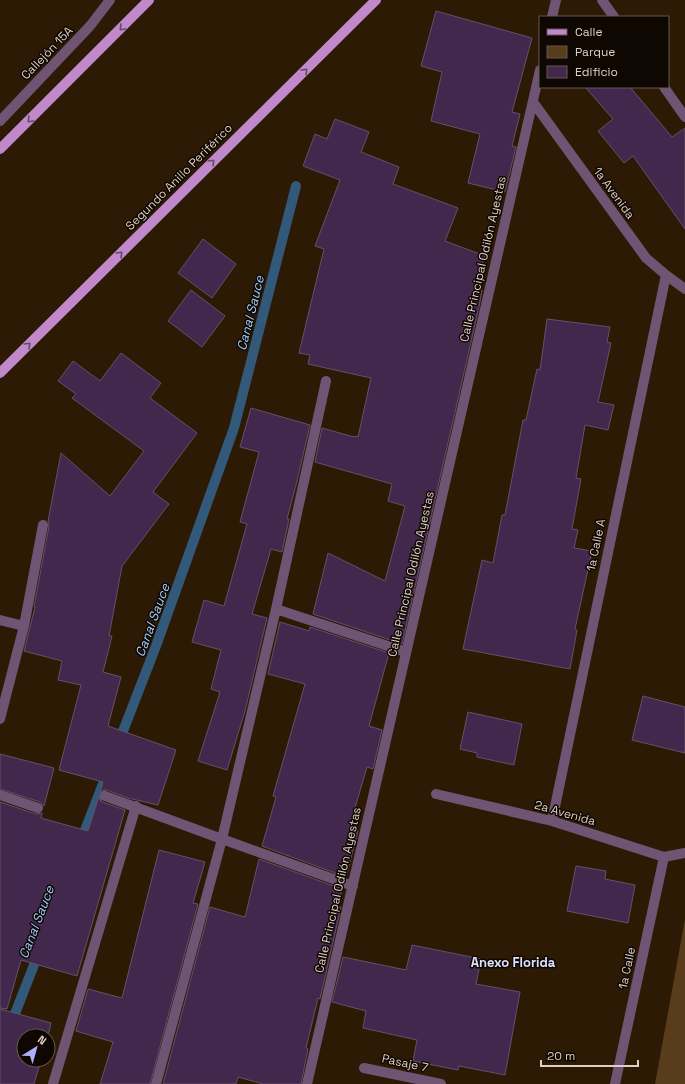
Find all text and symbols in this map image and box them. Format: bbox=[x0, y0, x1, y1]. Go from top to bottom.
legend bbox=[539, 16, 669, 88]
street label: Callejón 15A bbox=[18, 23, 77, 83]
one-way arrow bbox=[119, 23, 127, 31]
text: Calle bbox=[575, 24, 603, 40]
text: Parque bbox=[575, 44, 615, 60]
text: Edificio bbox=[575, 64, 618, 80]
one-way arrow bbox=[300, 68, 308, 76]
one-way arrow bbox=[27, 115, 35, 123]
street label: Segundo Anillo Periférico bbox=[122, 120, 236, 234]
one-way arrow bbox=[207, 159, 215, 167]
street label: 1a Avenida bbox=[590, 164, 638, 222]
street label: Calle Principal Odilón Ayestas bbox=[456, 175, 510, 343]
one-way arrow bbox=[115, 251, 123, 259]
water label: Canal Sauce bbox=[233, 273, 268, 352]
one-way arrow bbox=[23, 343, 31, 350]
street label: Calle Principal Odilón Ayestas bbox=[384, 490, 438, 658]
street label: 1a Calle A bbox=[583, 517, 609, 573]
water label: Canal Sauce bbox=[131, 580, 174, 659]
street label: 2a Avenida bbox=[533, 797, 597, 829]
street label: Calle Principal Odilón Ayestas bbox=[311, 806, 365, 974]
water label: Canal Sauce bbox=[15, 882, 59, 961]
street label: 1a Calle bbox=[615, 946, 639, 990]
district label: Anexo Florida bbox=[471, 954, 556, 971]
north arrow bbox=[16, 1028, 56, 1068]
text: N bbox=[35, 1032, 49, 1048]
scale bar bbox=[541, 1042, 638, 1068]
text: 20 m bbox=[547, 1048, 575, 1064]
street label: Pasaje 7 bbox=[380, 1050, 430, 1076]

